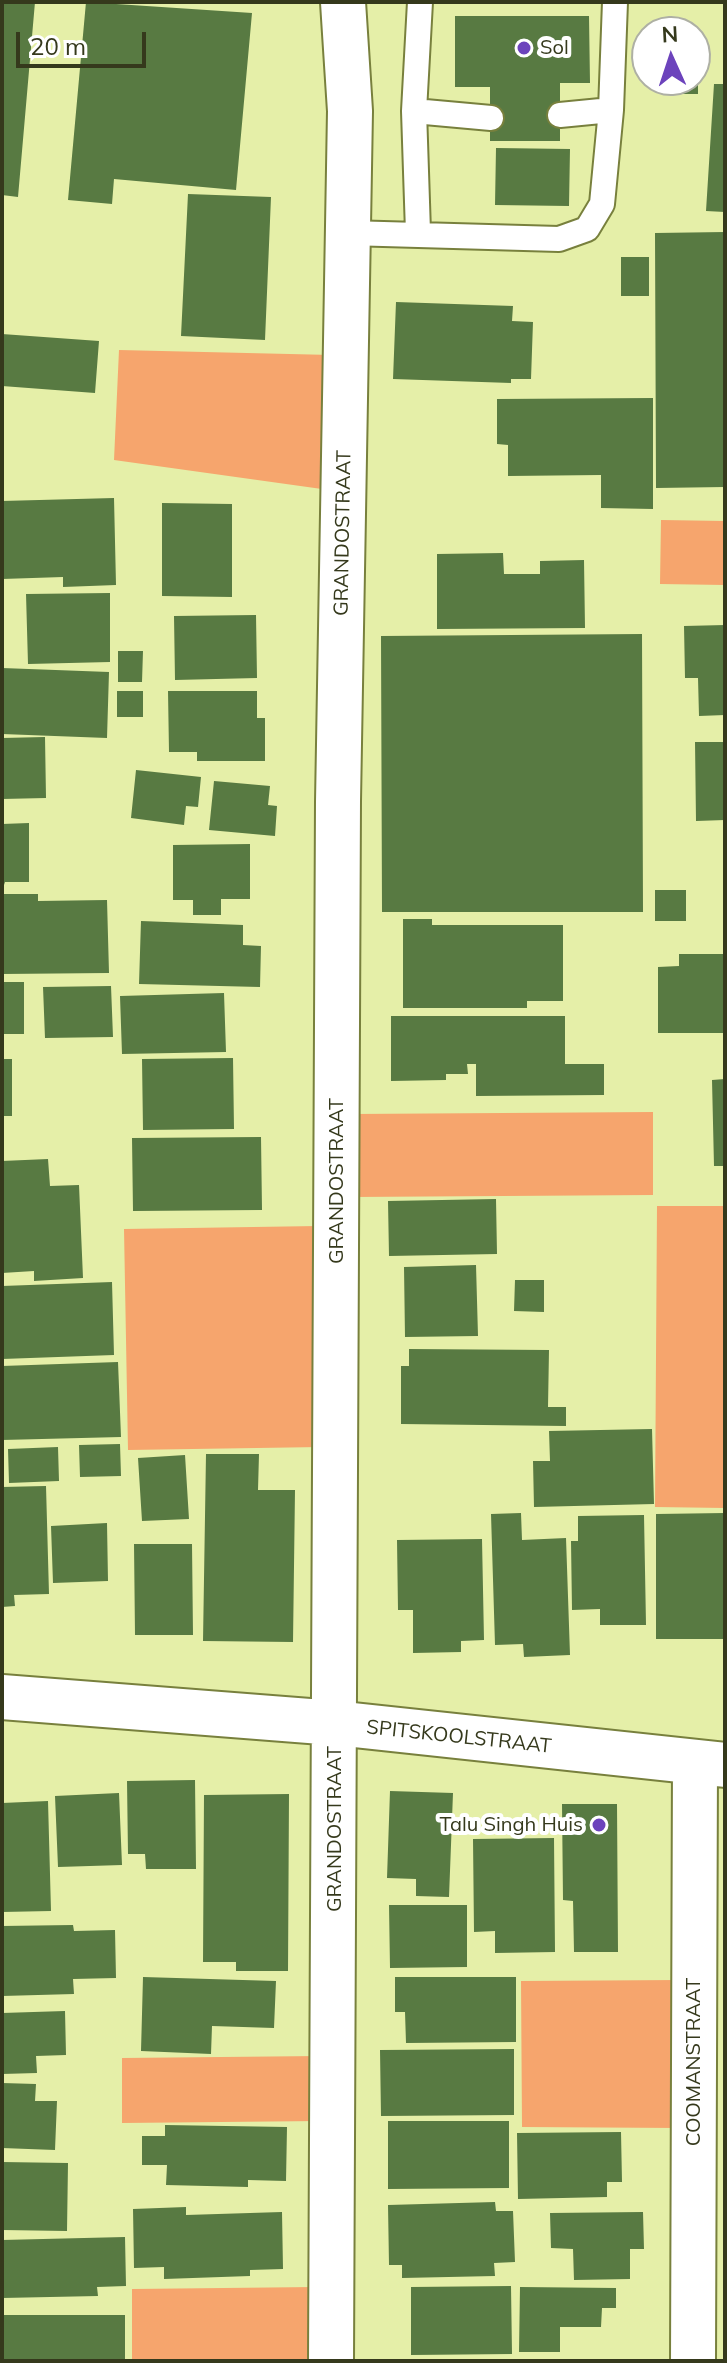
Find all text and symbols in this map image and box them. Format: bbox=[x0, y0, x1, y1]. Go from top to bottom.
scale bar bbox=[20, 16, 150, 66]
north arrow bbox=[631, 16, 711, 96]
text: N bbox=[661, 20, 679, 48]
text: 20 m bbox=[30, 31, 86, 61]
place label: Sol bbox=[540, 36, 569, 60]
marker: Sol bbox=[515, 39, 533, 57]
street label: GRANDOSTRAAT bbox=[330, 450, 356, 616]
street label: GRANDOSTRAAT bbox=[325, 1098, 349, 1264]
street label: SPITSKOOLSTRAAT bbox=[365, 1715, 553, 1759]
street label: GRANDOSTRAAT bbox=[323, 1746, 347, 1912]
place label: Talu Singh Huis bbox=[439, 1813, 583, 1837]
marker: Talu Singh Huis bbox=[590, 1816, 608, 1834]
street label: COOMANSTRAAT bbox=[682, 1978, 706, 2146]

